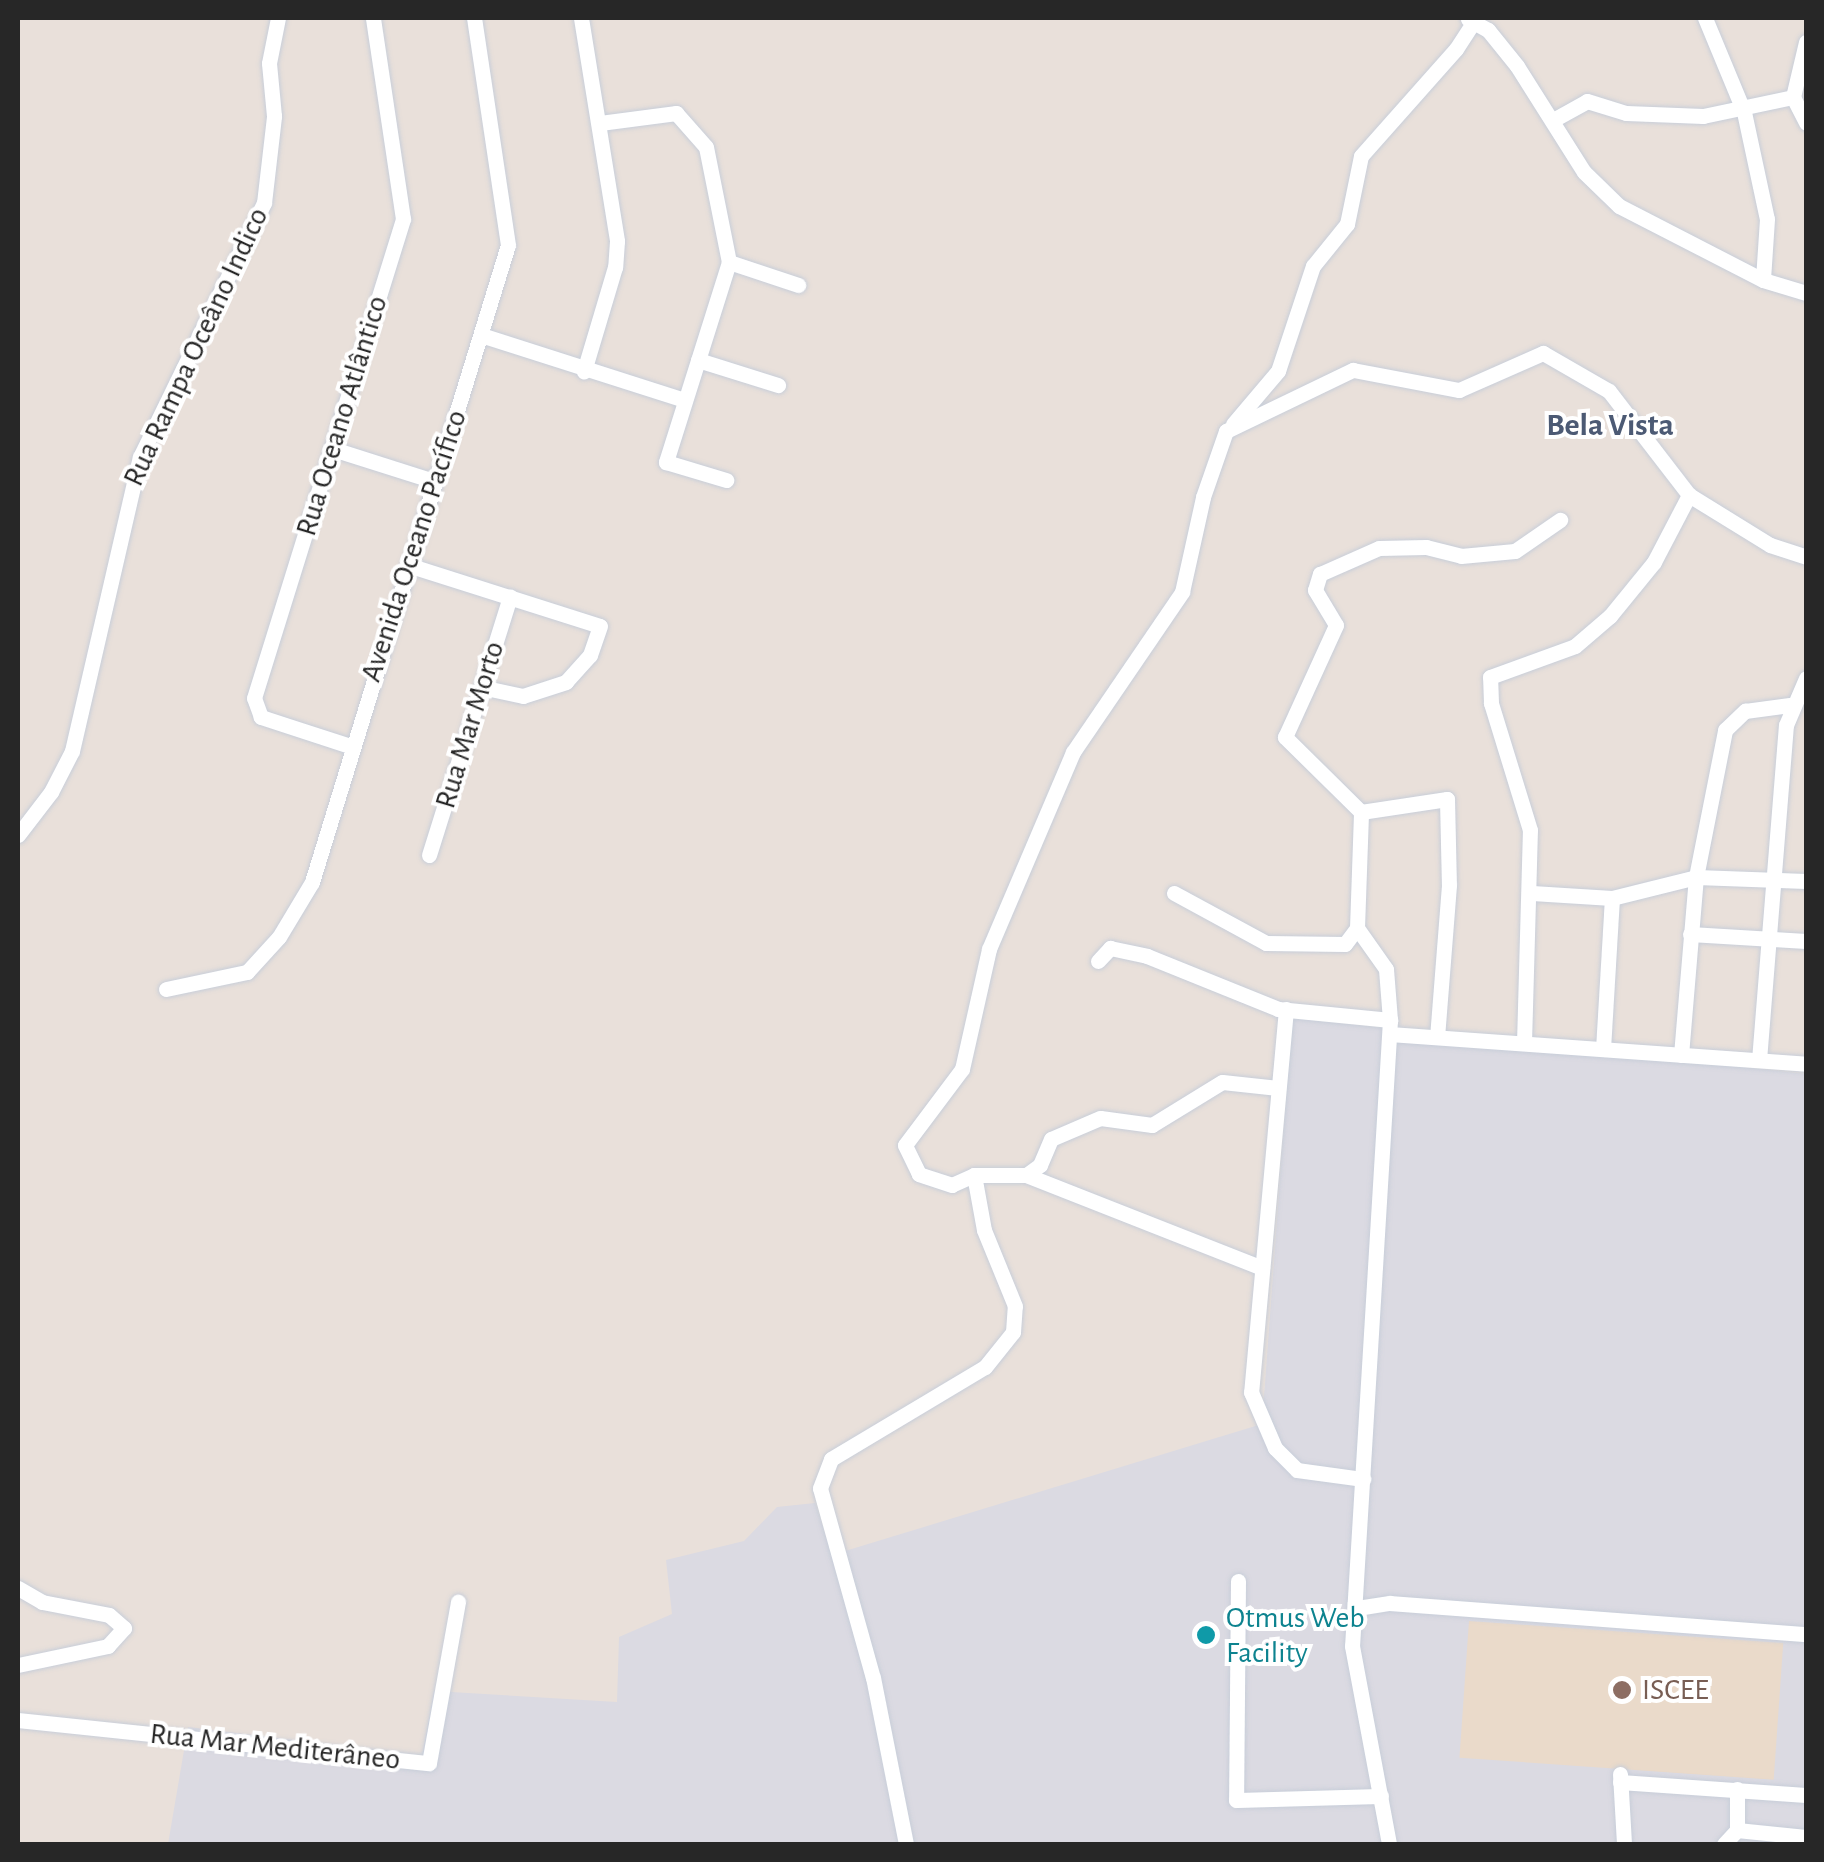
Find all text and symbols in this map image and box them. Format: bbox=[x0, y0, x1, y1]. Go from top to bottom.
street label: Rua Rampa Oceâno Indico bbox=[116, 202, 276, 492]
street label: Rua Oceano Atlântico bbox=[288, 292, 396, 540]
street label: Avenida Oceano Pacífico bbox=[353, 406, 475, 686]
district label: Bela Vista bbox=[1546, 406, 1674, 444]
street label: Rua Mar Morto bbox=[428, 637, 512, 813]
place label: Otmus Web Facility bbox=[1226, 1600, 1365, 1670]
marker: Otmus Web Facility bbox=[1195, 1624, 1217, 1646]
place label: ISCEE bbox=[1642, 1672, 1709, 1708]
marker: ISCEE bbox=[1611, 1679, 1633, 1701]
street label: Rua Mar Mediterâneo bbox=[148, 1716, 402, 1778]

